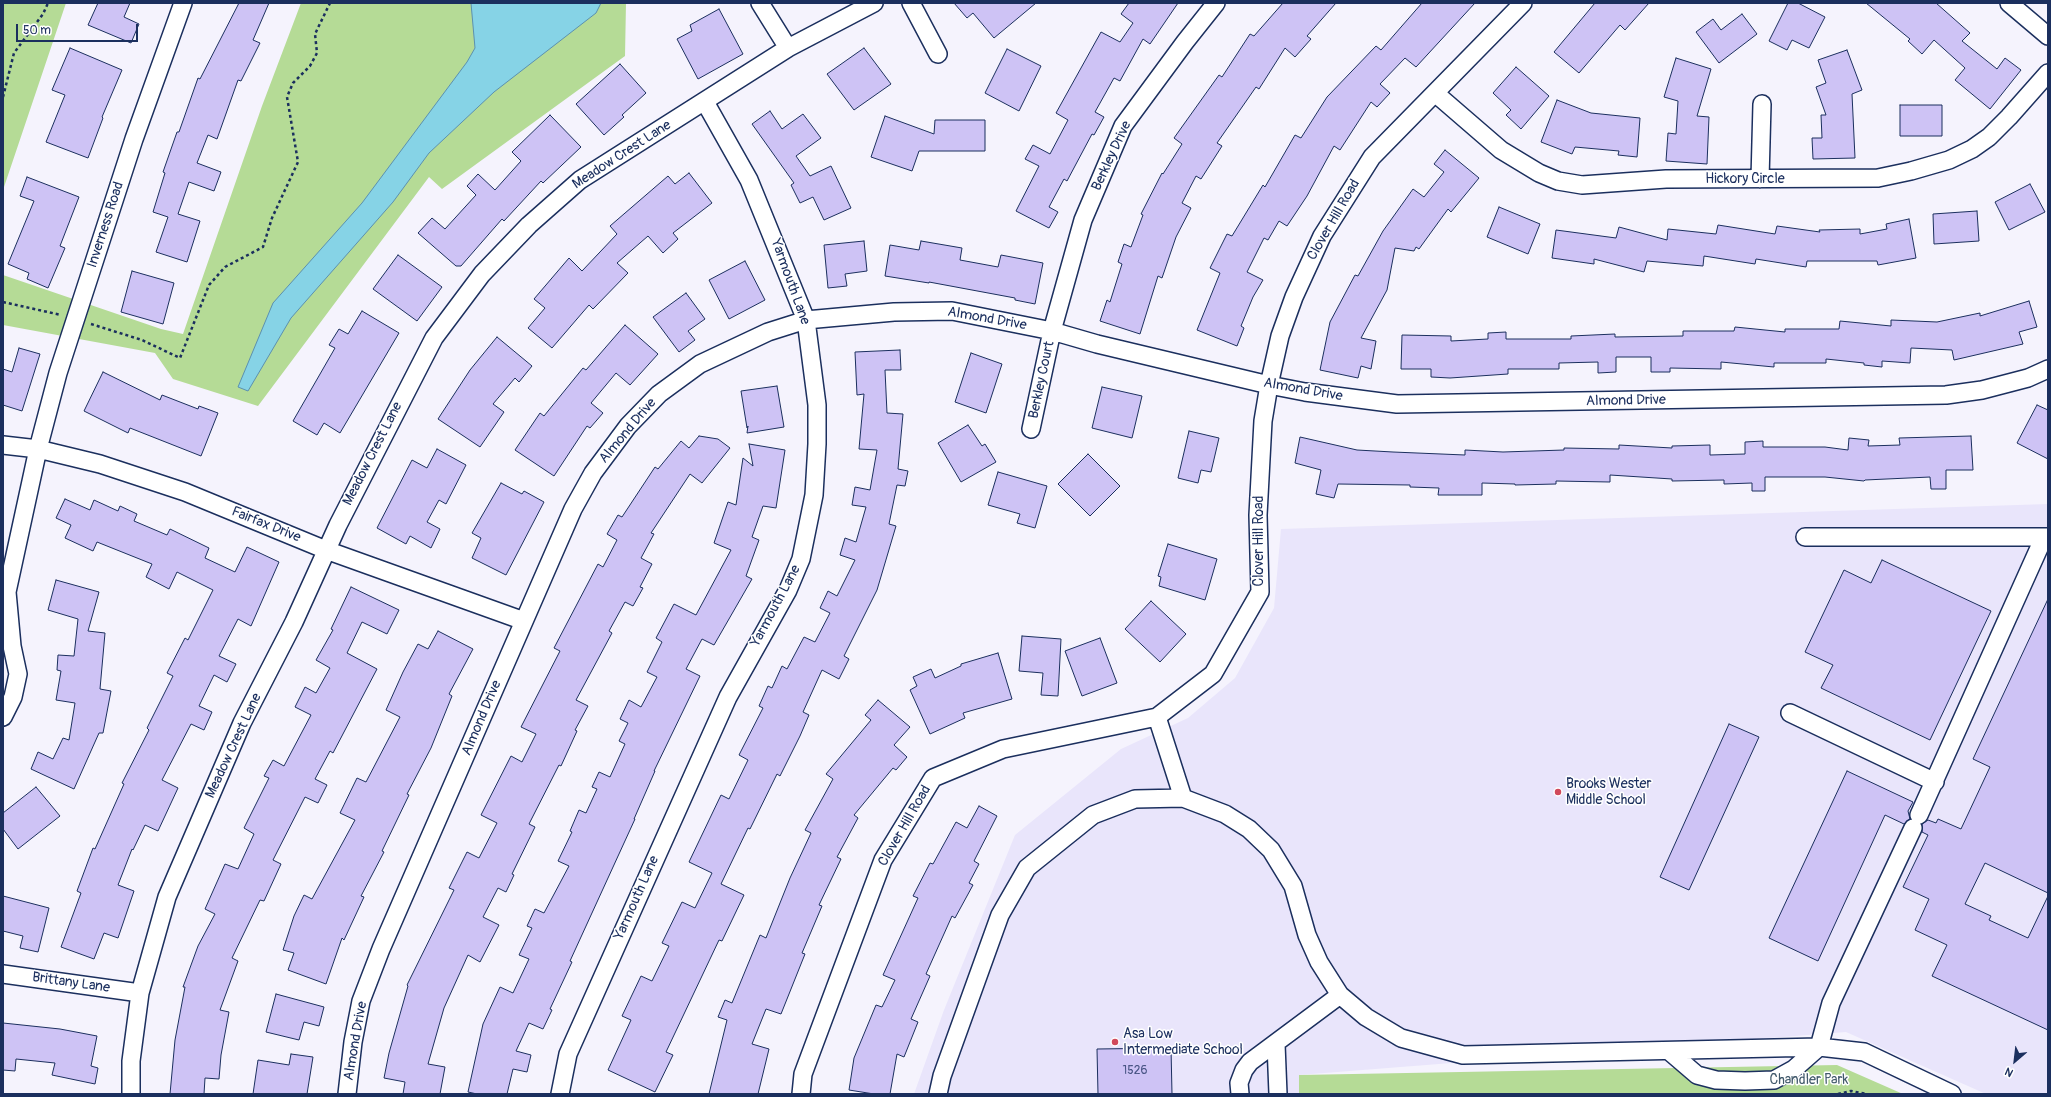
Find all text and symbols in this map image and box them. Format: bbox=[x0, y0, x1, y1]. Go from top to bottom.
scale bar bbox=[18, 16, 140, 42]
text: 50 m bbox=[23, 23, 51, 38]
street label: Meadow Crest Lane bbox=[570, 117, 674, 193]
street label: Berkley Drive bbox=[1089, 119, 1135, 193]
street label: Hickory Circle bbox=[1705, 171, 1785, 187]
street label: Clover Hill Road bbox=[1304, 176, 1364, 264]
street label: Inverness Road bbox=[84, 180, 128, 270]
street label: Yarmouth Lane bbox=[767, 237, 813, 327]
street label: Almond Drive bbox=[946, 304, 1028, 334]
street label: Berkley Court bbox=[1026, 340, 1058, 420]
street label: Almond Drive bbox=[1262, 375, 1344, 405]
street label: Almond Drive bbox=[1586, 392, 1666, 410]
street label: Almond Drive bbox=[596, 395, 660, 467]
street label: Meadow Crest Lane bbox=[340, 399, 406, 509]
street label: Clover Hill Road bbox=[1251, 496, 1267, 586]
street label: Fairfax Drive bbox=[229, 504, 303, 546]
street label: Yarmouth Lane bbox=[747, 562, 805, 650]
street label: Almond Drive bbox=[459, 678, 505, 758]
street label: Meadow Crest Lane bbox=[202, 691, 266, 801]
place label: Brooks Wester Middle School bbox=[1566, 776, 1651, 808]
street label: Clover Hill Road bbox=[875, 782, 935, 870]
marker: Brooks Wester Middle School bbox=[1553, 787, 1563, 797]
street label: Yarmouth Lane bbox=[611, 853, 663, 943]
street label: Brittany Lane bbox=[31, 969, 111, 997]
street label: Almond Drive bbox=[341, 1000, 371, 1082]
place label: Asa Low Intermediate School bbox=[1123, 1026, 1243, 1058]
marker: Asa Low Intermediate School bbox=[1110, 1037, 1120, 1047]
north arrow bbox=[1995, 1041, 2035, 1081]
house number: 1526 bbox=[1123, 1064, 1147, 1078]
text: N bbox=[2003, 1065, 2015, 1080]
park label: Chandler Park bbox=[1770, 1072, 1848, 1088]

